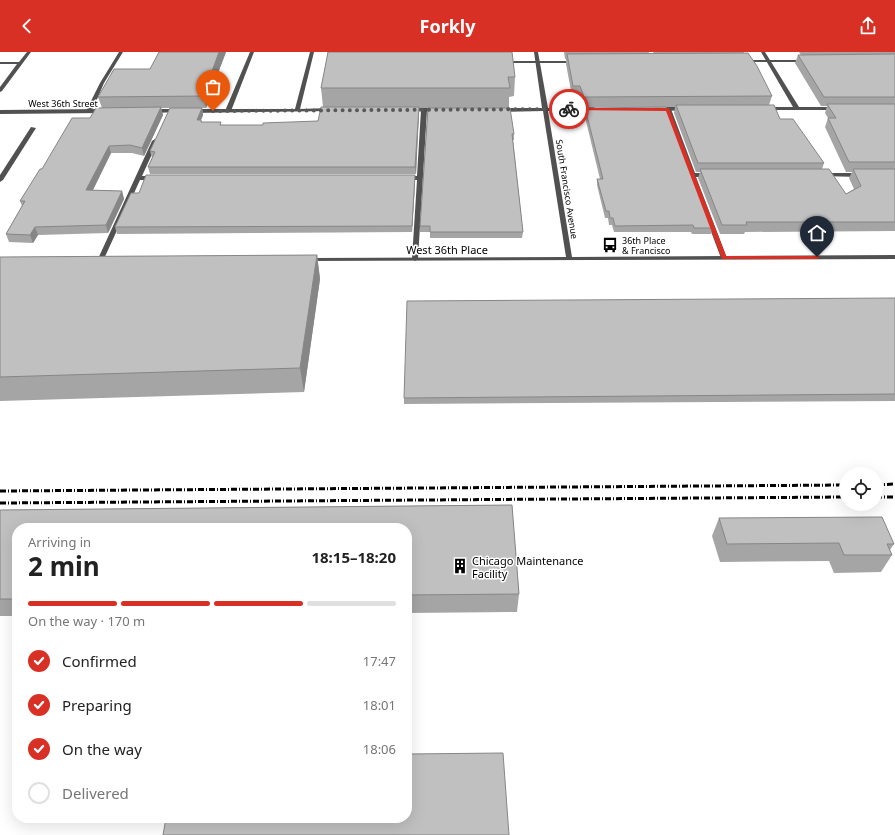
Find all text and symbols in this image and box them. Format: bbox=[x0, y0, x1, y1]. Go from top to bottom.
text: Forkly bbox=[420, 14, 475, 38]
icon: back bbox=[16, 15, 38, 37]
icon: share bbox=[857, 15, 879, 37]
pin bbox=[196, 70, 230, 111]
icon: bag bbox=[202, 76, 224, 98]
courier bbox=[549, 89, 589, 129]
street label: West 36th Street bbox=[28, 97, 99, 110]
icon: bike bbox=[558, 98, 580, 120]
street label: South Francisco Avenue bbox=[553, 138, 581, 240]
pin bbox=[800, 216, 834, 257]
icon: home bbox=[806, 222, 828, 244]
place label: 36th Place & Francisco bbox=[622, 234, 670, 257]
bus stop icon: 36th Place & Francisco bbox=[601, 236, 619, 254]
street label: West 36th Place bbox=[406, 242, 488, 257]
map controls bbox=[839, 467, 883, 511]
button: locate bbox=[839, 467, 883, 511]
text: Arriving in bbox=[28, 533, 91, 551]
text: 18:15–18:20 bbox=[311, 547, 396, 567]
text: 2 min bbox=[28, 548, 100, 584]
place label: Chicago Maintenance Facility bbox=[472, 553, 584, 581]
building icon: Chicago Maintenance Facility bbox=[451, 557, 469, 575]
text: On the way · 170 m bbox=[28, 612, 145, 630]
icon: check bbox=[28, 650, 50, 672]
text: Confirmed bbox=[62, 651, 137, 671]
text: 17:47 bbox=[363, 652, 396, 670]
icon: check bbox=[28, 694, 50, 716]
text: Preparing bbox=[62, 695, 132, 715]
text: 18:01 bbox=[363, 696, 396, 714]
icon: check bbox=[28, 738, 50, 760]
text: On the way bbox=[62, 739, 142, 759]
text: 18:06 bbox=[363, 740, 396, 758]
text: Delivered bbox=[62, 783, 129, 803]

